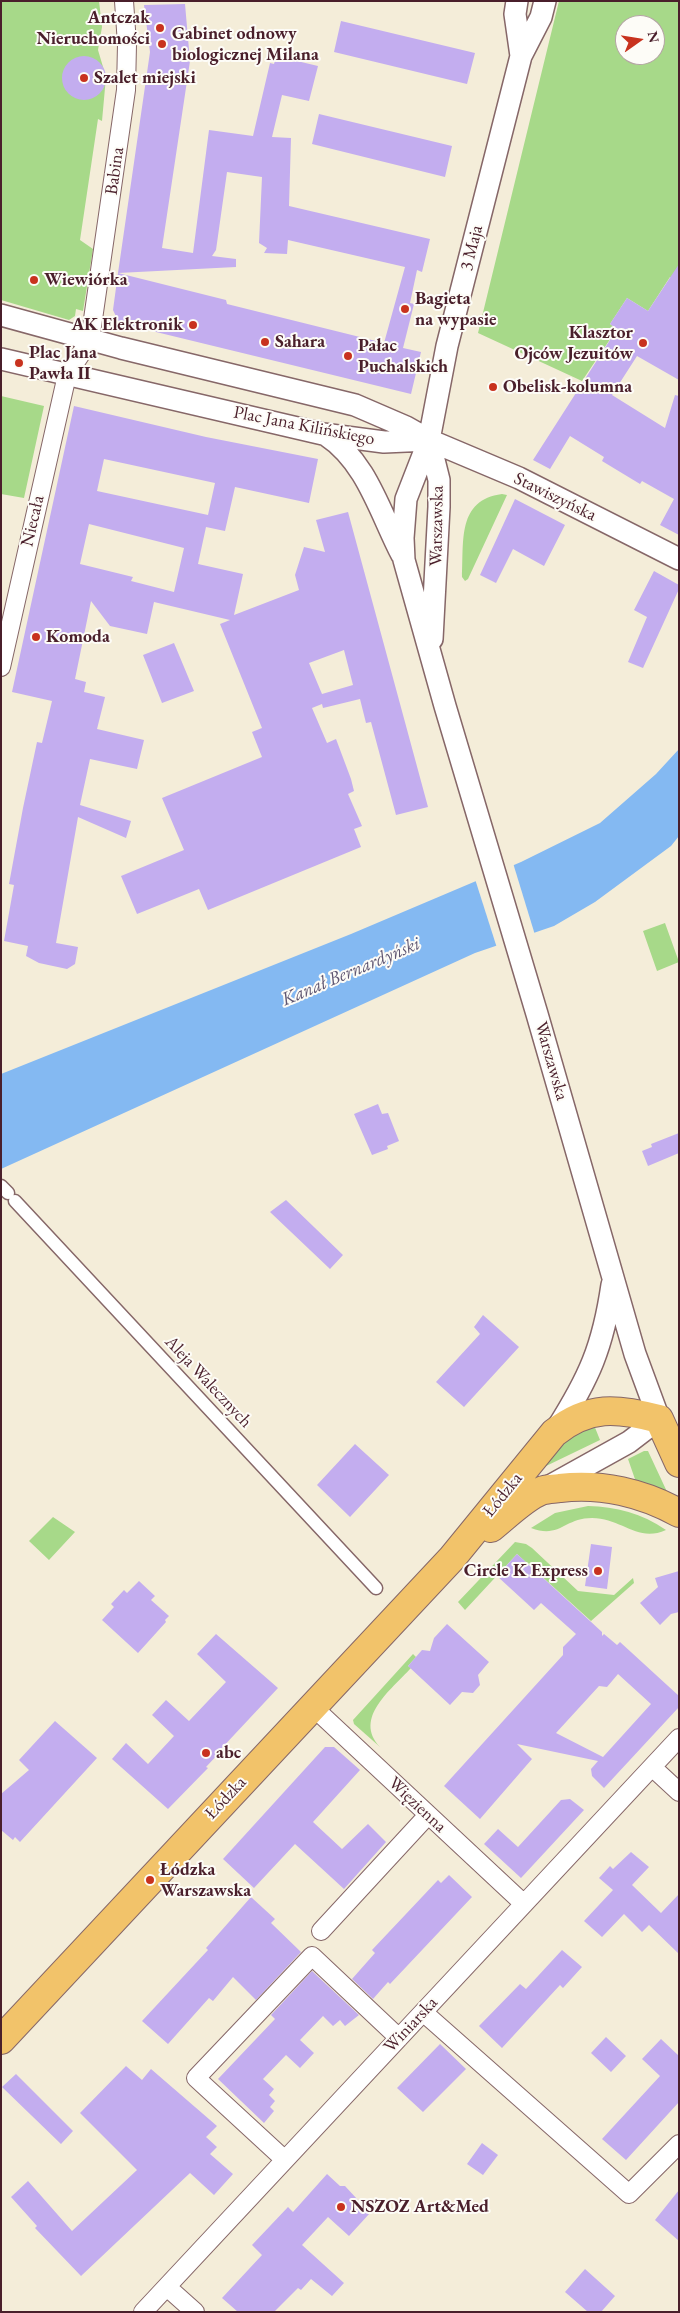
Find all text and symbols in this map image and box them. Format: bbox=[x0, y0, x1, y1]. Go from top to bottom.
place label: Antczak Nieruchomości bbox=[36, 7, 150, 50]
north arrow bbox=[615, 15, 665, 65]
marker: Antczak Nieruchomości bbox=[154, 22, 166, 34]
place label: Gabinet odnowy biologicznej Milana bbox=[172, 23, 319, 66]
text: N bbox=[644, 29, 664, 44]
marker: Gabinet odnowy biologicznej Milana bbox=[156, 38, 168, 50]
place label: Szalet miejski bbox=[94, 67, 196, 89]
marker: Szalet miejski bbox=[78, 72, 90, 84]
street label: Babina bbox=[101, 146, 129, 196]
street label: 3 Maja bbox=[456, 223, 488, 273]
place label: Wiewiórka bbox=[44, 269, 128, 291]
marker: Wiewiórka bbox=[28, 274, 40, 286]
place label: Bagieta na wypasie bbox=[415, 288, 497, 330]
marker: Bagieta na wypasie bbox=[399, 303, 411, 315]
place label: AK Elektronik bbox=[71, 314, 183, 336]
marker: AK Elektronik bbox=[187, 319, 199, 331]
place label: Klasztor Ojców Jezuitów bbox=[515, 322, 633, 364]
place label: Sahara bbox=[275, 331, 325, 353]
place label: Pałac Puchalskich bbox=[358, 335, 448, 378]
marker: Sahara bbox=[259, 336, 271, 348]
marker: Klasztor Ojców Jezuitów bbox=[637, 337, 649, 349]
place label: Plac Jana Pawła II bbox=[29, 342, 97, 384]
marker: Pałac Puchalskich bbox=[342, 350, 354, 362]
marker: Plac Jana Pawła II bbox=[13, 357, 25, 369]
place label: Obelisk-kolumna bbox=[503, 376, 632, 398]
marker: Obelisk-kolumna bbox=[487, 381, 499, 393]
street label: Plac Jana Kilińskiego bbox=[232, 402, 376, 450]
street label: Stawiszyńska bbox=[510, 468, 600, 526]
street label: Warszawska bbox=[425, 485, 449, 567]
street label: Niecała bbox=[17, 493, 49, 549]
place label: Komoda bbox=[46, 626, 110, 648]
marker: Komoda bbox=[30, 631, 42, 643]
water label: Kanał Bernardyński bbox=[278, 933, 424, 1011]
street label: Warszawska bbox=[529, 1019, 573, 1103]
street label: Aleja Walecznych bbox=[160, 1331, 256, 1433]
street label: Łódzka bbox=[479, 1468, 527, 1522]
place label: Circle K Express bbox=[464, 1560, 588, 1582]
marker: Circle K Express bbox=[592, 1565, 604, 1577]
place label: abc bbox=[216, 1742, 241, 1764]
marker: abc bbox=[200, 1747, 212, 1759]
street label: Łódzka bbox=[201, 1772, 251, 1824]
street label: Więzienna bbox=[383, 1773, 451, 1837]
place label: Łódzka Warszawska bbox=[160, 1859, 251, 1902]
marker: Łódzka Warszawska bbox=[144, 1874, 156, 1886]
street label: Winiarska bbox=[380, 1992, 442, 2058]
place label: NSZOZ Art&Med bbox=[351, 2196, 489, 2218]
marker: NSZOZ Art&Med bbox=[335, 2201, 347, 2213]

